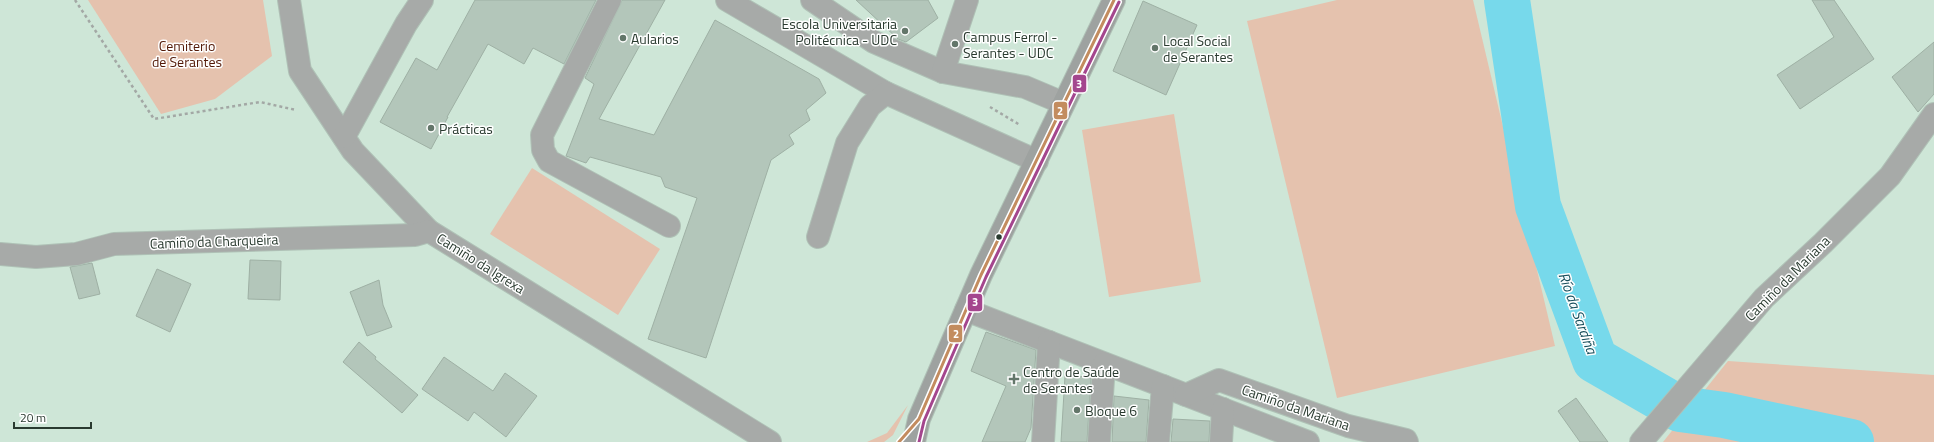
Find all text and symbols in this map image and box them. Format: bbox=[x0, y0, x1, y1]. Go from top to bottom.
place label: Escola Universitaria Politécnica - UDC bbox=[781, 13, 897, 50]
marker: Escola Universitaria Politécnica - UDC bbox=[900, 26, 910, 36]
place label: Campus Ferrol - Serantes - UDC bbox=[963, 26, 1057, 63]
place label: Aularios bbox=[631, 28, 679, 49]
place label: Local Social de Serantes bbox=[1163, 30, 1233, 67]
marker: Aularios bbox=[618, 33, 628, 43]
park label: Cemiterio de Serantes bbox=[152, 35, 222, 72]
marker: Campus Ferrol - Serantes - UDC bbox=[950, 39, 960, 49]
marker: Local Social de Serantes bbox=[1150, 43, 1160, 53]
line badge: 3 bbox=[1072, 74, 1087, 93]
text: 3 bbox=[1076, 76, 1082, 92]
line badge: 2 bbox=[1053, 101, 1068, 120]
text: 2 bbox=[1057, 103, 1063, 119]
place label: Prácticas bbox=[439, 118, 493, 139]
marker: Prácticas bbox=[426, 123, 436, 133]
street label: Camiño da Igrexa bbox=[433, 227, 529, 299]
street label: Camiño da Charqueira bbox=[149, 228, 279, 254]
street label: Camiño da Mariana bbox=[1740, 231, 1834, 325]
unlabelled marker bbox=[994, 232, 1004, 242]
water label: Río da Sardiña bbox=[1553, 269, 1604, 359]
line badge: 3 bbox=[967, 293, 983, 312]
text: 3 bbox=[972, 294, 978, 310]
line badge: 2 bbox=[948, 324, 963, 343]
text: 2 bbox=[953, 326, 959, 342]
place label: Centro de Saúde de Serantes bbox=[1023, 361, 1119, 398]
marker: Centro de Saúde de Serantes bbox=[1008, 373, 1020, 385]
street label: Camiño da Mariana bbox=[1239, 379, 1353, 435]
place label: Bloque 6 bbox=[1085, 400, 1137, 421]
scale bar bbox=[14, 404, 91, 430]
marker: Bloque 6 bbox=[1072, 405, 1082, 415]
text: 20 m bbox=[20, 408, 46, 427]

